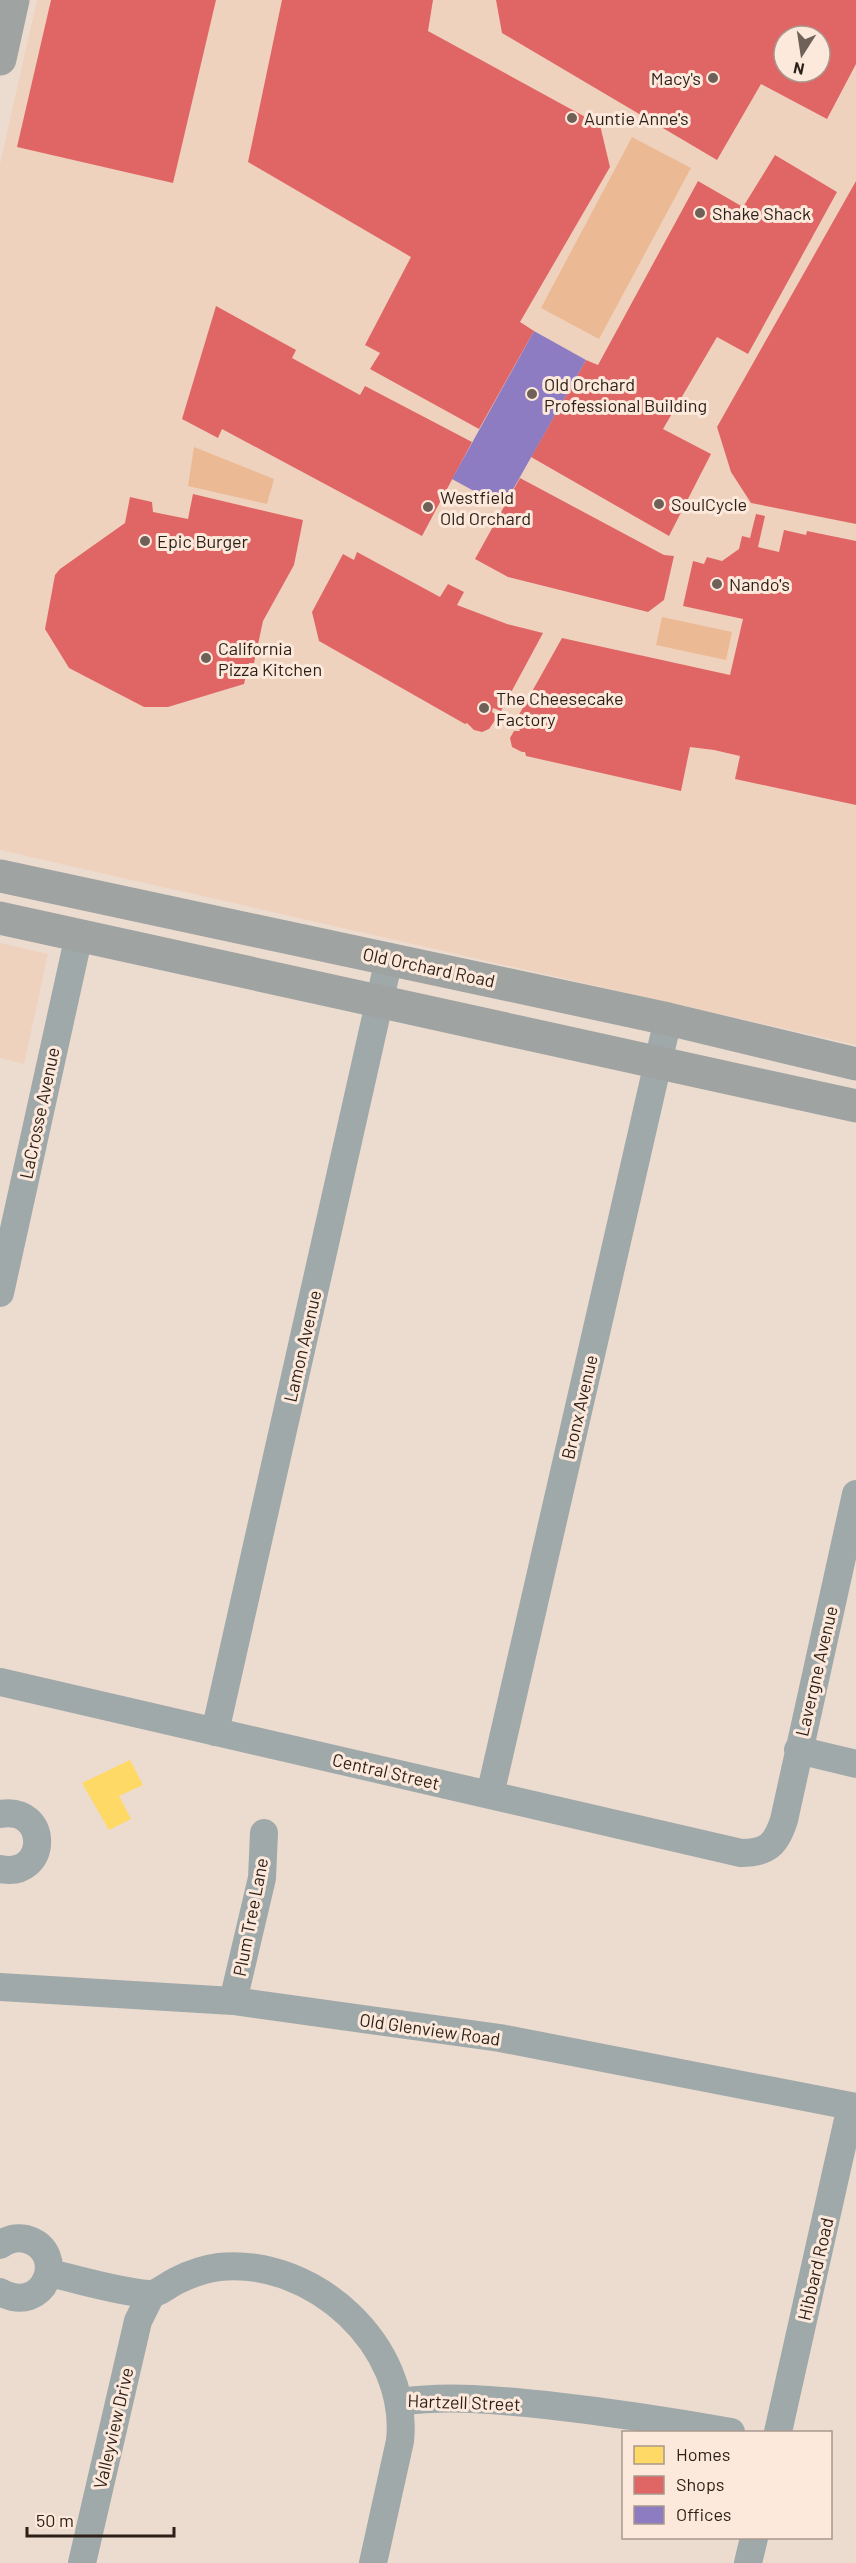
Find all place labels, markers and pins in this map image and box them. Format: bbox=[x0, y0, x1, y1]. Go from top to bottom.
place label: Macy's bbox=[651, 67, 701, 89]
marker: Macy's bbox=[706, 71, 720, 85]
place label: Auntie Anne's bbox=[584, 107, 689, 129]
marker: Auntie Anne's bbox=[565, 111, 579, 125]
place label: Shake Shack bbox=[712, 202, 811, 224]
marker: Shake Shack bbox=[693, 206, 707, 220]
place label: Old Orchard Professional Building bbox=[544, 373, 707, 416]
marker: Old Orchard Professional Building bbox=[525, 387, 539, 401]
place label: Westfield Old Orchard bbox=[440, 486, 531, 529]
place label: SoulCycle bbox=[671, 493, 747, 515]
marker: SoulCycle bbox=[652, 497, 666, 511]
marker: Westfield Old Orchard bbox=[421, 500, 435, 514]
place label: Epic Burger bbox=[157, 530, 249, 552]
marker: Epic Burger bbox=[138, 534, 152, 548]
place label: Nando's bbox=[729, 573, 790, 595]
marker: Nando's bbox=[710, 577, 724, 591]
place label: California Pizza Kitchen bbox=[218, 637, 322, 680]
marker: California Pizza Kitchen bbox=[199, 651, 213, 665]
place label: The Cheesecake Factory bbox=[496, 687, 624, 730]
marker: The Cheesecake Factory bbox=[477, 701, 491, 715]

